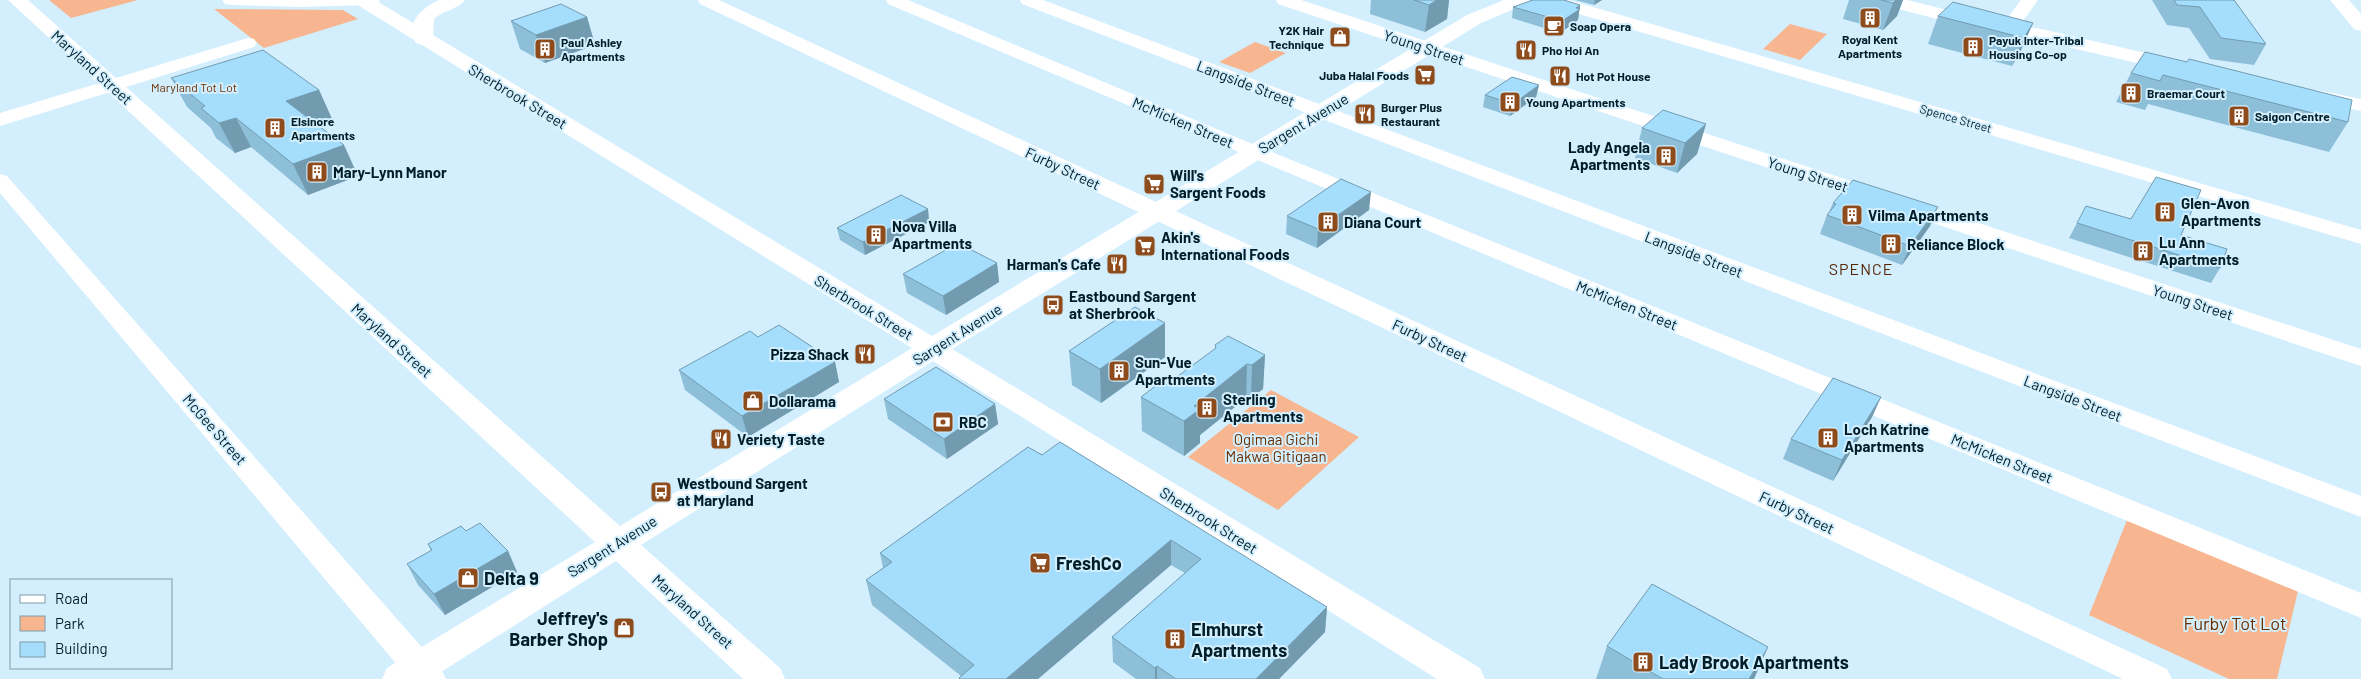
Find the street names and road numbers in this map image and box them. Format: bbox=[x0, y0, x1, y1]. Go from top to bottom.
street label: Young Street bbox=[1381, 25, 1467, 69]
street label: Maryland Street bbox=[48, 26, 136, 108]
street label: Langside Street bbox=[1195, 56, 1297, 110]
street label: Sherbrook Street bbox=[466, 60, 570, 132]
street label: Sargent Avenue bbox=[1255, 89, 1351, 157]
street label: McMicken Street bbox=[1130, 93, 1236, 151]
street label: Spence Street bbox=[1918, 101, 1994, 135]
street label: Furby Street bbox=[1023, 143, 1103, 193]
street label: Young Street bbox=[1765, 152, 1851, 196]
street label: Langside Street bbox=[1643, 227, 1745, 281]
street label: Sherbrook Street bbox=[812, 271, 916, 343]
street label: McMicken Street bbox=[1573, 276, 1681, 334]
street label: Young Street bbox=[2150, 280, 2236, 324]
street label: Maryland Street bbox=[348, 299, 436, 381]
street label: Sargent Avenue bbox=[909, 299, 1005, 369]
street label: Furby Street bbox=[1390, 315, 1470, 365]
street label: Langside Street bbox=[2022, 371, 2124, 425]
street label: McGee Street bbox=[179, 390, 251, 468]
street label: McMicken Street bbox=[1948, 429, 2056, 487]
street label: Sherbrook Street bbox=[1157, 483, 1261, 557]
street label: Furby Street bbox=[1757, 487, 1837, 537]
street label: Sargent Avenue bbox=[564, 511, 660, 581]
street label: Maryland Street bbox=[649, 570, 737, 652]

